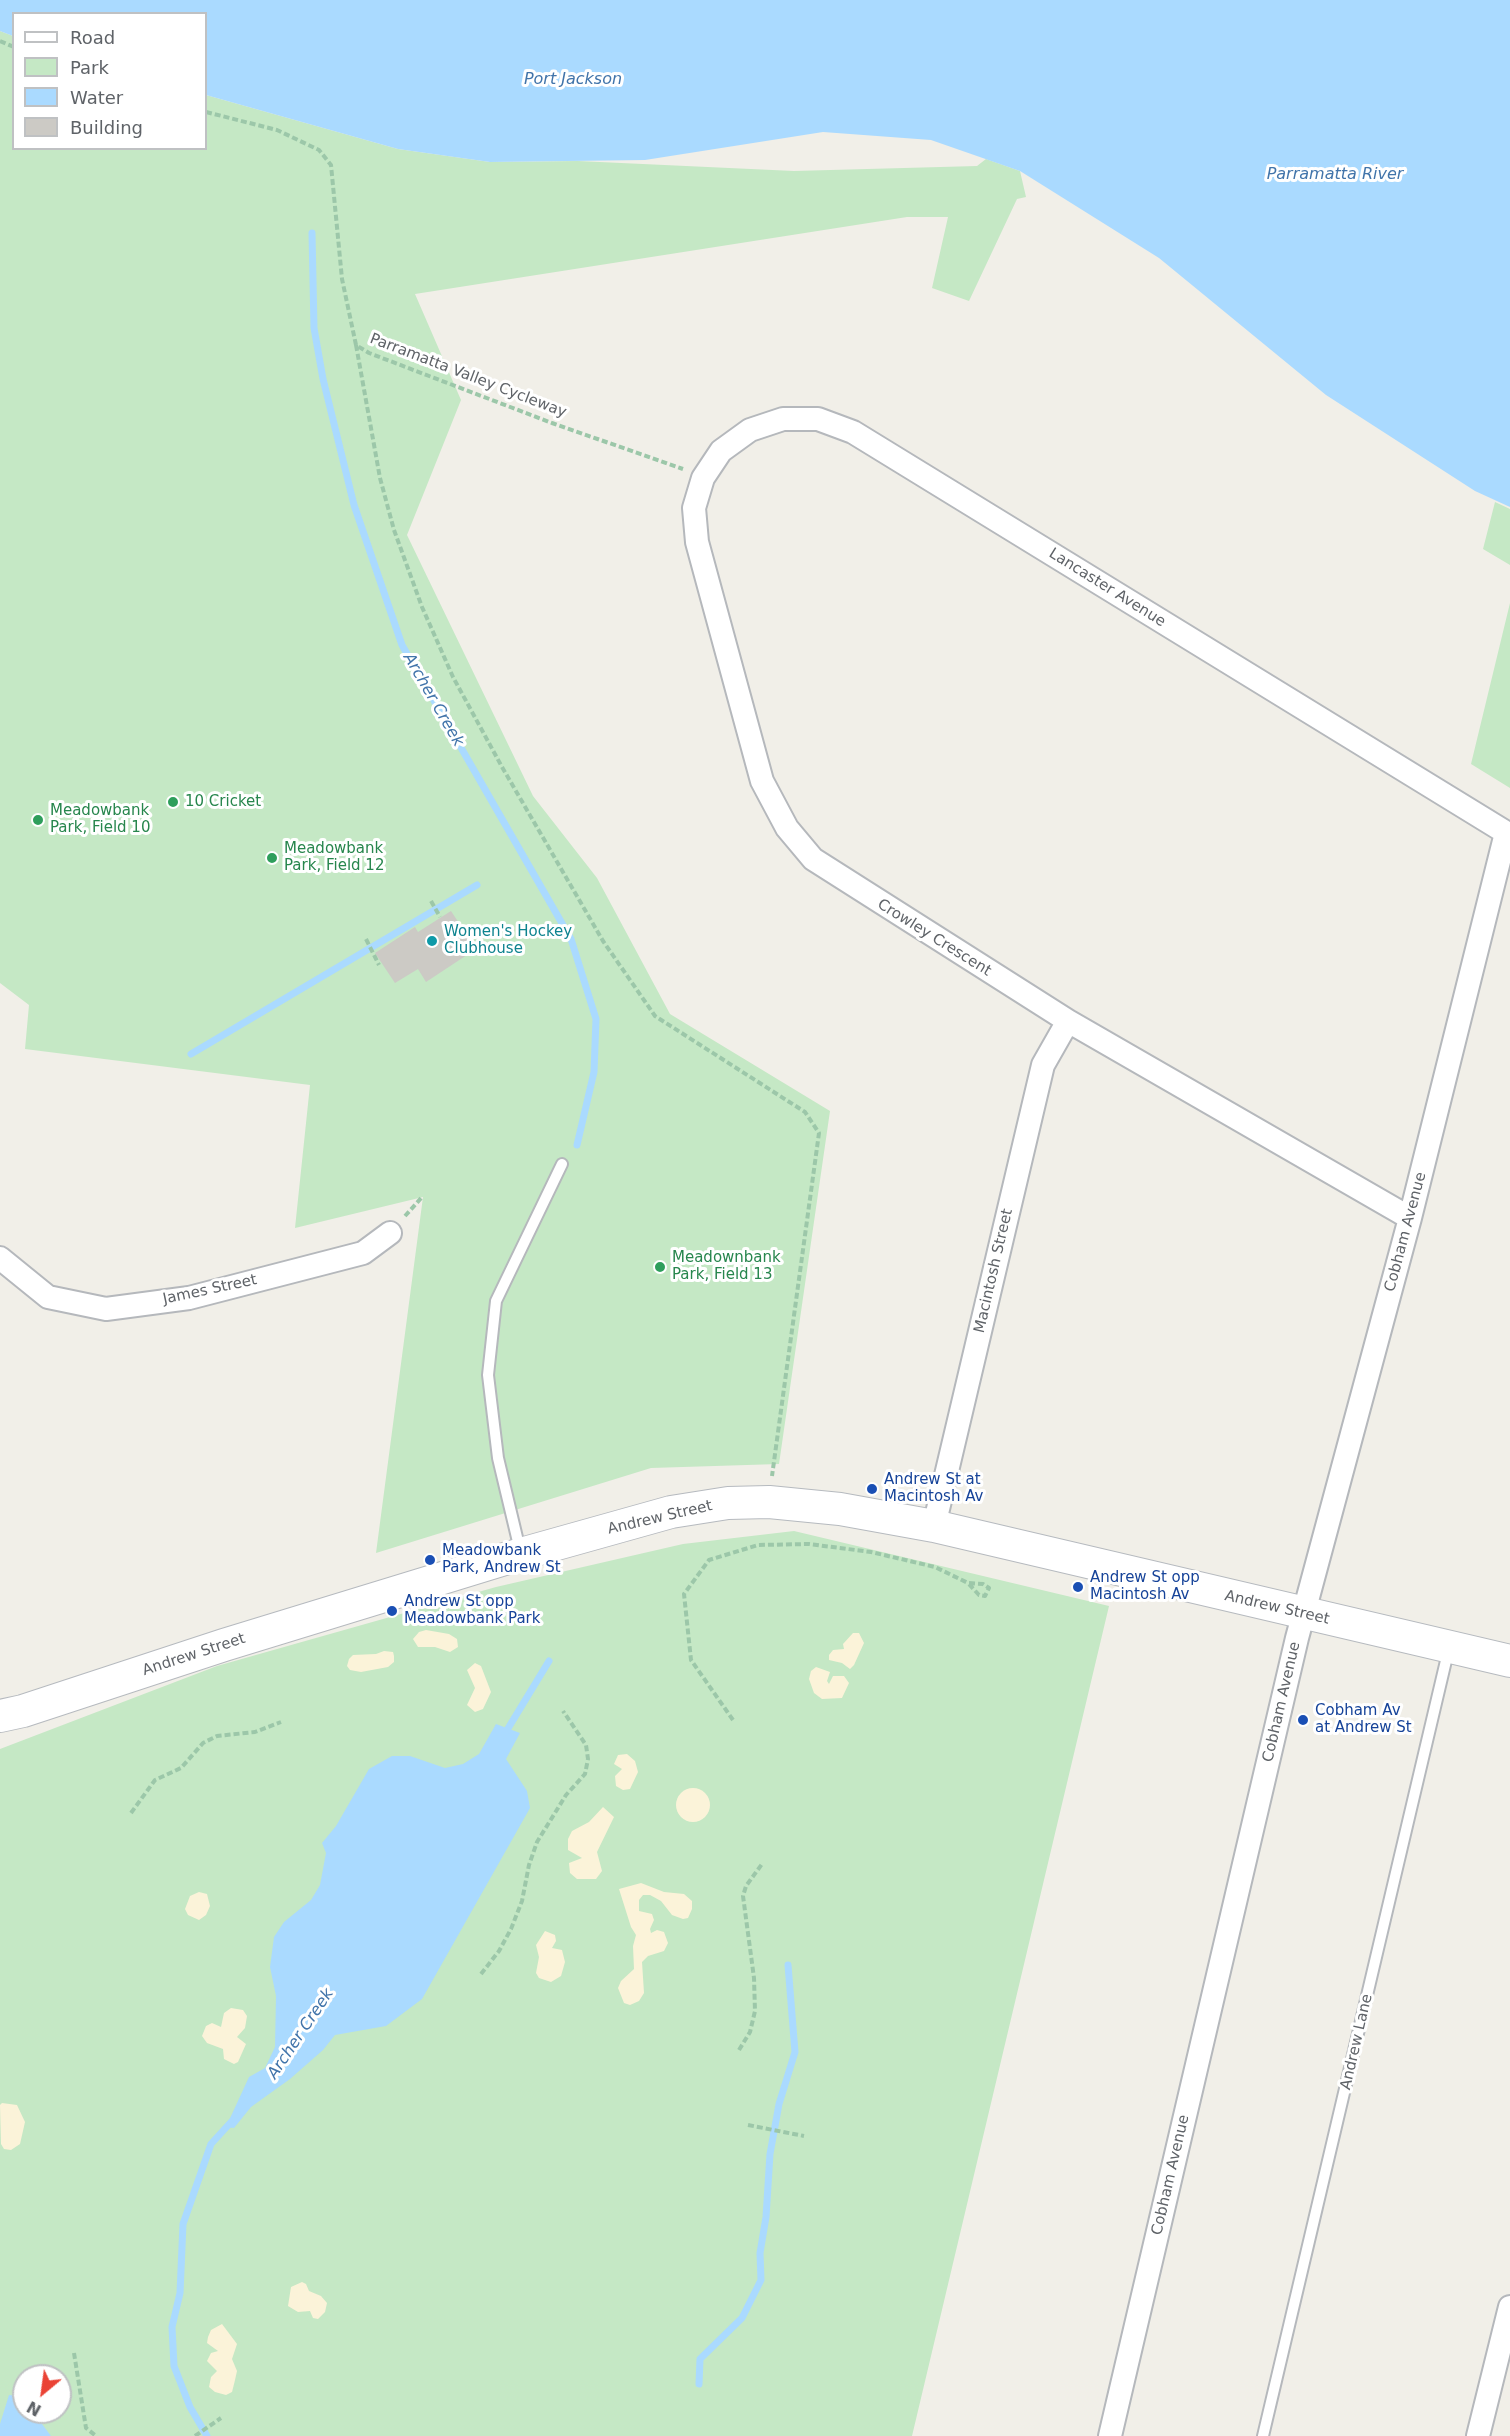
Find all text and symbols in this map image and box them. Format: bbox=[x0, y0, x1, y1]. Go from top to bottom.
legend bbox=[12, 12, 207, 150]
text: Road bbox=[70, 27, 115, 48]
text: Park bbox=[70, 57, 109, 78]
water label: Port Jackson bbox=[524, 70, 622, 90]
text: Water bbox=[70, 87, 123, 108]
text: Building bbox=[70, 117, 143, 138]
water label: Parramatta River bbox=[1267, 165, 1403, 185]
street label: Parramatta Valley Cycleway bbox=[367, 330, 569, 422]
street label: Lancaster Avenue bbox=[1045, 545, 1169, 631]
water label: Archer Creek bbox=[399, 650, 467, 750]
place label: 10 Cricket bbox=[185, 793, 261, 811]
marker: 10 Cricket bbox=[166, 795, 180, 809]
place label: Meadowbank Park, Field 10 bbox=[50, 802, 150, 837]
marker: Meadowbank Park, Field 10 bbox=[31, 813, 45, 827]
place label: Meadowbank Park, Field 12 bbox=[284, 840, 384, 875]
marker: Meadowbank Park, Field 12 bbox=[265, 851, 279, 865]
street label: Crowley Crescent bbox=[874, 896, 994, 980]
place label: Women's Hockey Clubhouse bbox=[444, 923, 572, 958]
marker: Women's Hockey Clubhouse bbox=[425, 934, 439, 948]
street label: Cobham Avenue bbox=[1381, 1170, 1431, 1294]
street label: Macintosh Street bbox=[971, 1207, 1017, 1335]
place label: Meadownbank Park, Field 13 bbox=[672, 1249, 781, 1284]
marker: Meadownbank Park, Field 13 bbox=[653, 1260, 667, 1274]
street label: James Street bbox=[161, 1271, 259, 1309]
place label: Andrew St at Macintosh Av bbox=[884, 1471, 983, 1506]
marker: Andrew St at Macintosh Av bbox=[865, 1482, 879, 1496]
street label: Andrew Street bbox=[606, 1497, 714, 1539]
place label: Meadowbank Park, Andrew St bbox=[442, 1542, 561, 1577]
marker: Meadowbank Park, Andrew St bbox=[423, 1553, 437, 1567]
place label: Andrew St opp Macintosh Av bbox=[1090, 1569, 1200, 1604]
marker: Andrew St opp Macintosh Av bbox=[1071, 1580, 1085, 1594]
street label: Andrew Street bbox=[1223, 1587, 1331, 1629]
place label: Andrew St opp Meadowbank Park bbox=[404, 1593, 540, 1628]
marker: Andrew St opp Meadowbank Park bbox=[385, 1604, 399, 1618]
street label: Andrew Street bbox=[140, 1630, 248, 1680]
street label: Cobham Avenue bbox=[1259, 1640, 1305, 1764]
place label: Cobham Av at Andrew St bbox=[1315, 1702, 1412, 1737]
marker: Cobham Av at Andrew St bbox=[1296, 1713, 1310, 1727]
water label: Archer Creek bbox=[264, 1985, 338, 2083]
street label: Andrew Lane bbox=[1337, 1992, 1377, 2092]
street label: Cobham Avenue bbox=[1148, 2113, 1194, 2237]
north arrow bbox=[12, 2364, 72, 2424]
text: N bbox=[24, 2397, 44, 2420]

